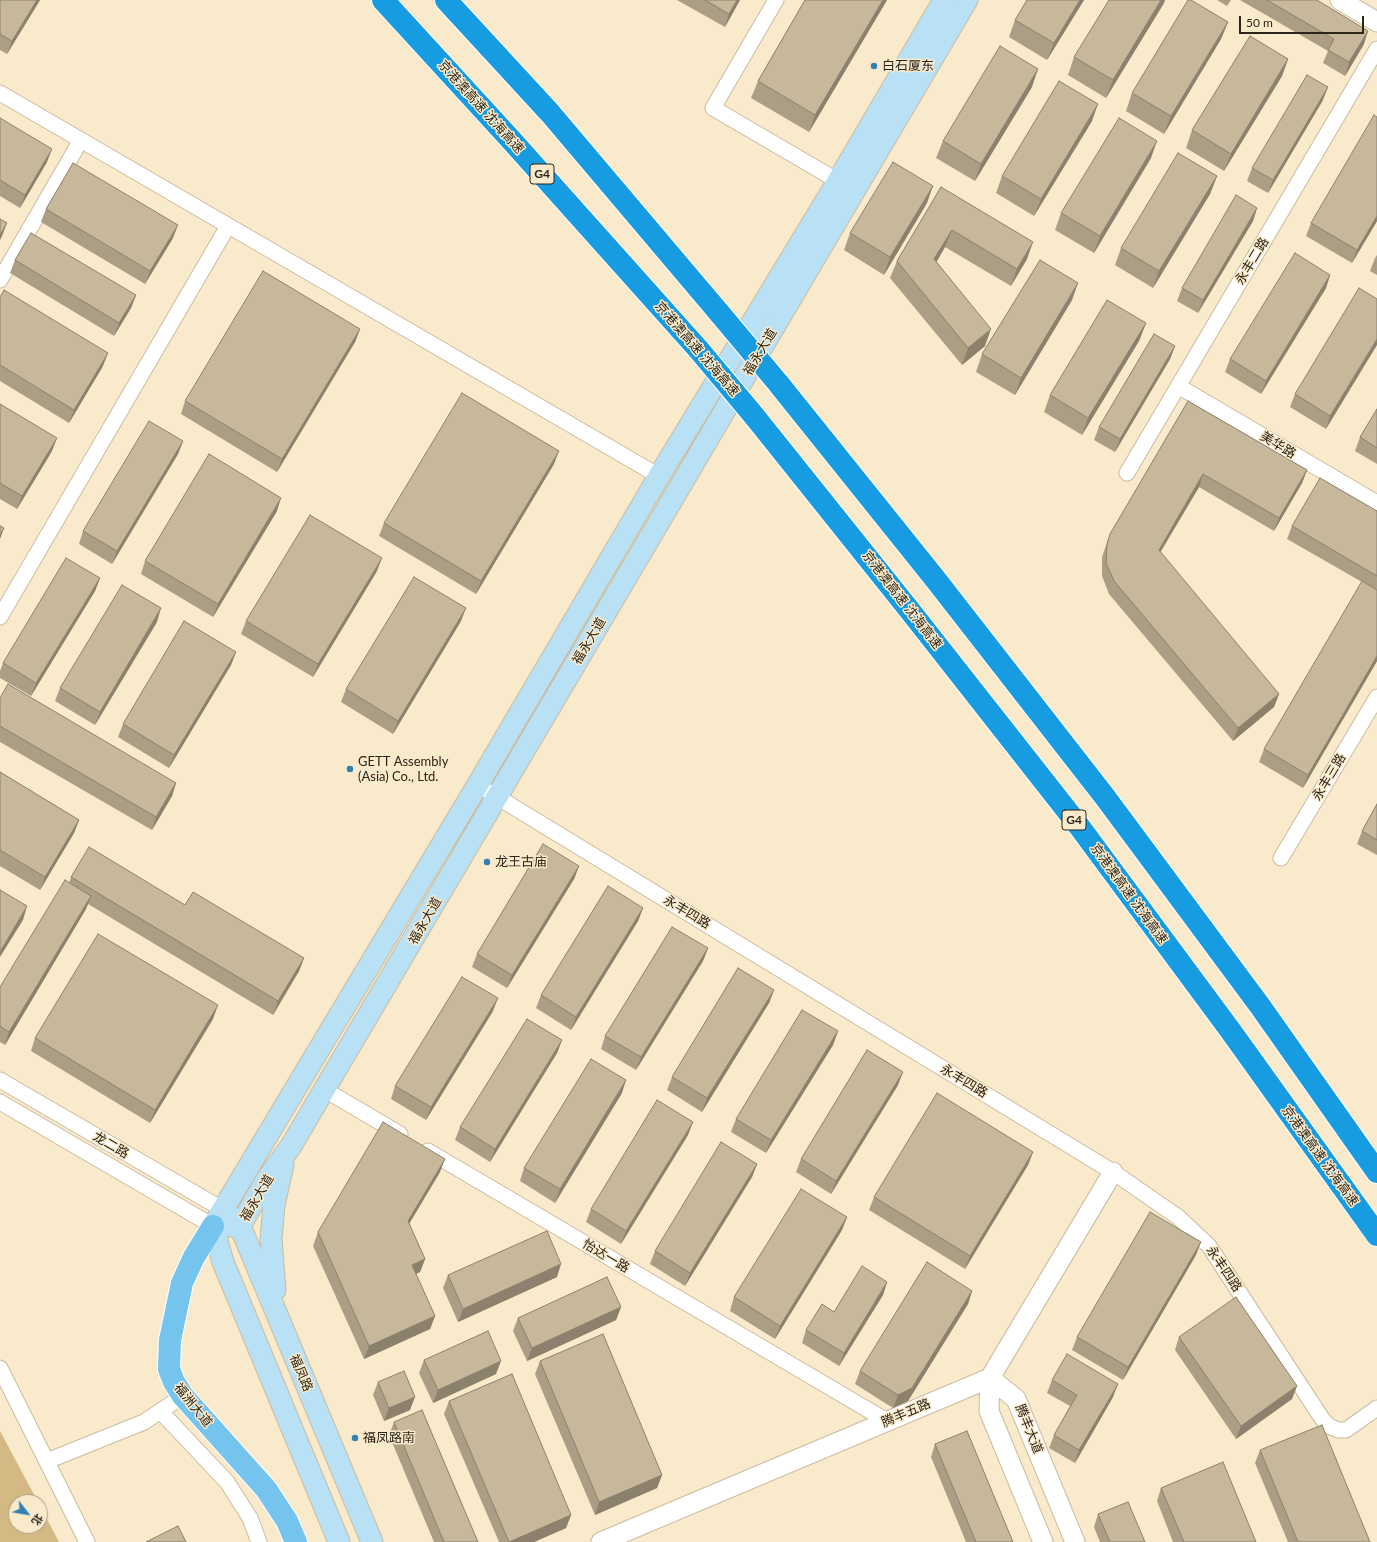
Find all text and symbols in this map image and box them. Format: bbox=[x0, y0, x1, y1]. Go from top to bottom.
scale bar bbox=[1241, 8, 1366, 34]
text: 50 m bbox=[1246, 15, 1273, 30]
street label: 京港澳高速 沈海高速 bbox=[435, 57, 527, 157]
place label: 白石厦东 bbox=[882, 58, 934, 74]
marker: 白石厦东 bbox=[869, 61, 879, 71]
road number: G4 bbox=[530, 164, 554, 184]
street label: 永丰二路 bbox=[1232, 235, 1272, 287]
street label: 京港澳高速 沈海高速 bbox=[652, 298, 742, 400]
street label: 福永大道 bbox=[740, 326, 780, 378]
street label: 美华路 bbox=[1257, 428, 1299, 462]
street label: 京港澳高速 沈海高速 bbox=[859, 548, 945, 652]
street label: 福永大道 bbox=[569, 615, 609, 667]
street label: 永丰三路 bbox=[1309, 751, 1349, 803]
place label: GETT Assembly (Asia) Co., Ltd. bbox=[358, 754, 448, 785]
marker: GETT Assembly (Asia) Co., Ltd. bbox=[345, 764, 355, 774]
road number: G4 bbox=[1062, 810, 1086, 830]
street label: 京港澳高速 沈海高速 bbox=[1087, 841, 1171, 947]
place label: 龙王古庙 bbox=[495, 854, 547, 870]
marker: 龙王古庙 bbox=[482, 857, 492, 867]
street label: 永丰四路 bbox=[661, 892, 713, 932]
street label: 福永大道 bbox=[405, 895, 445, 947]
street label: 永丰四路 bbox=[938, 1061, 990, 1101]
street label: 京港澳高速 沈海高速 bbox=[1278, 1103, 1362, 1209]
street label: 龙二路 bbox=[90, 1128, 132, 1162]
street label: 福永大道 bbox=[237, 1172, 277, 1224]
street label: 怡达一路 bbox=[580, 1236, 632, 1276]
street label: 永丰四路 bbox=[1203, 1243, 1245, 1295]
street label: 福凤路 bbox=[286, 1352, 316, 1394]
street label: 福洲大道 bbox=[171, 1380, 215, 1430]
street label: 腾丰五路 bbox=[879, 1396, 933, 1430]
street label: 腾丰大道 bbox=[1012, 1402, 1046, 1456]
place label: 福凤路南 bbox=[363, 1430, 415, 1446]
marker: 福凤路南 bbox=[350, 1433, 360, 1443]
north arrow bbox=[8, 1494, 48, 1534]
text: 北 bbox=[29, 1512, 46, 1528]

